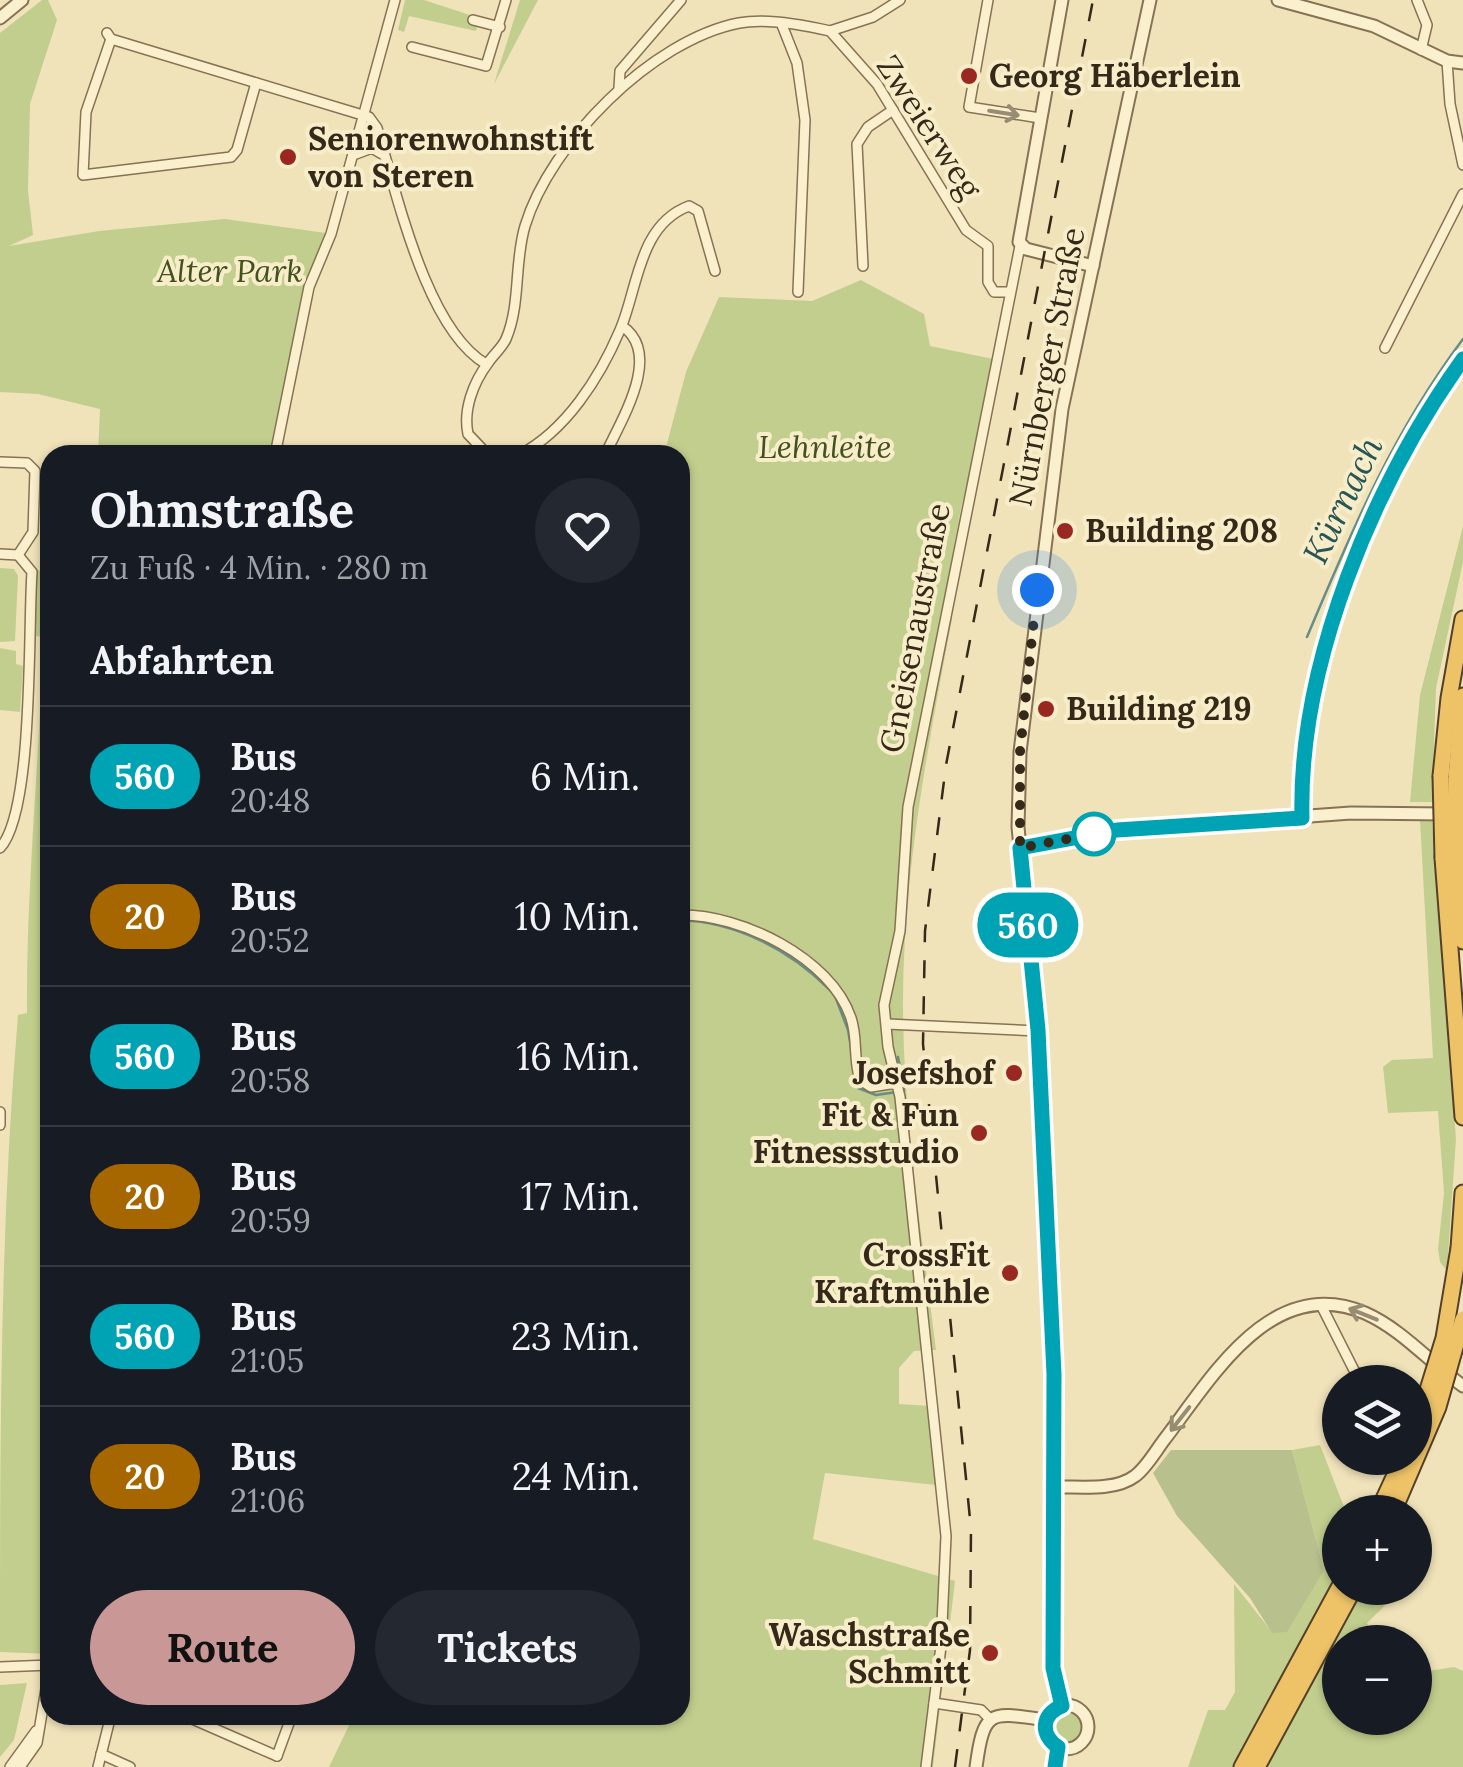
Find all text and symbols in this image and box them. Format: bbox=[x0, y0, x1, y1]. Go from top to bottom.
street label: Zweierweg bbox=[868, 47, 992, 207]
place label: Georg Häberlein bbox=[989, 55, 1241, 96]
marker: Georg Häberlein bbox=[958, 65, 980, 87]
one-way arrow bbox=[988, 105, 1020, 123]
place label: Seniorenwohnstift von Steren bbox=[308, 118, 595, 196]
marker: Seniorenwohnstift von Steren bbox=[277, 146, 299, 168]
street label: Nürnberger Straße bbox=[999, 224, 1094, 510]
park label: Alter Park bbox=[156, 250, 303, 291]
park label: Lehnleite bbox=[758, 426, 892, 467]
water label: Kürnach bbox=[1293, 429, 1393, 571]
button: heart bbox=[535, 478, 640, 583]
text: Ohmstraße bbox=[90, 479, 354, 540]
street label: Gneisenaustraße bbox=[870, 500, 959, 756]
place label: Building 208 bbox=[1085, 510, 1278, 551]
marker: Building 208 bbox=[1054, 520, 1076, 542]
text: Zu Fuß · 4 Min. · 280 m bbox=[90, 547, 428, 588]
your location bbox=[1012, 565, 1062, 615]
text: Abfahrten bbox=[90, 636, 274, 684]
place label: Building 219 bbox=[1066, 688, 1252, 729]
marker: Building 219 bbox=[1035, 698, 1057, 720]
text: Bus bbox=[230, 732, 297, 780]
text: 6 Min. bbox=[530, 752, 640, 800]
text: 560 bbox=[114, 754, 176, 799]
text: 20:48 bbox=[230, 780, 310, 821]
unlabelled marker bbox=[1073, 813, 1115, 855]
text: Bus bbox=[230, 872, 297, 920]
text: 10 Min. bbox=[515, 892, 640, 940]
line badge: 560 bbox=[970, 892, 1086, 958]
text: 20 bbox=[125, 894, 165, 939]
text: 560 bbox=[997, 903, 1059, 948]
text: 20:52 bbox=[230, 920, 310, 961]
text: Bus bbox=[230, 1012, 297, 1060]
text: 16 Min. bbox=[516, 1032, 640, 1080]
text: 560 bbox=[114, 1034, 176, 1079]
place label: Josefshof bbox=[853, 1052, 996, 1093]
text: 20:58 bbox=[230, 1060, 310, 1101]
marker: Josefshof bbox=[1003, 1062, 1025, 1084]
place label: Fit & Fun Fitnessstudio bbox=[753, 1094, 959, 1172]
marker: Fit & Fun Fitnessstudio bbox=[968, 1122, 990, 1144]
text: Bus bbox=[230, 1152, 297, 1200]
text: 17 Min. bbox=[521, 1172, 640, 1220]
text: 20 bbox=[125, 1174, 165, 1219]
text: 20:59 bbox=[230, 1200, 311, 1241]
place label: CrossFit Kraftmühle bbox=[814, 1234, 991, 1312]
marker: CrossFit Kraftmühle bbox=[999, 1262, 1021, 1284]
text: Bus bbox=[230, 1292, 297, 1340]
one-way arrow bbox=[1348, 1303, 1378, 1321]
text: 23 Min. bbox=[511, 1312, 640, 1360]
text: 560 bbox=[114, 1314, 176, 1359]
text: 21:05 bbox=[230, 1340, 304, 1381]
map controls bbox=[1322, 1365, 1432, 1735]
button: layers bbox=[1322, 1365, 1432, 1475]
one-way arrow bbox=[1170, 1405, 1191, 1432]
text: Bus bbox=[230, 1432, 297, 1480]
text: 24 Min. bbox=[512, 1452, 640, 1500]
text: 20 bbox=[125, 1454, 165, 1499]
text: 21:06 bbox=[230, 1480, 305, 1521]
button: + bbox=[1322, 1495, 1432, 1605]
button: Route bbox=[90, 1590, 355, 1705]
button: Tickets bbox=[375, 1590, 640, 1705]
place label: Waschstraße Schmitt bbox=[768, 1614, 971, 1692]
button: − bbox=[1322, 1625, 1432, 1735]
marker: Waschstraße Schmitt bbox=[979, 1642, 1001, 1664]

